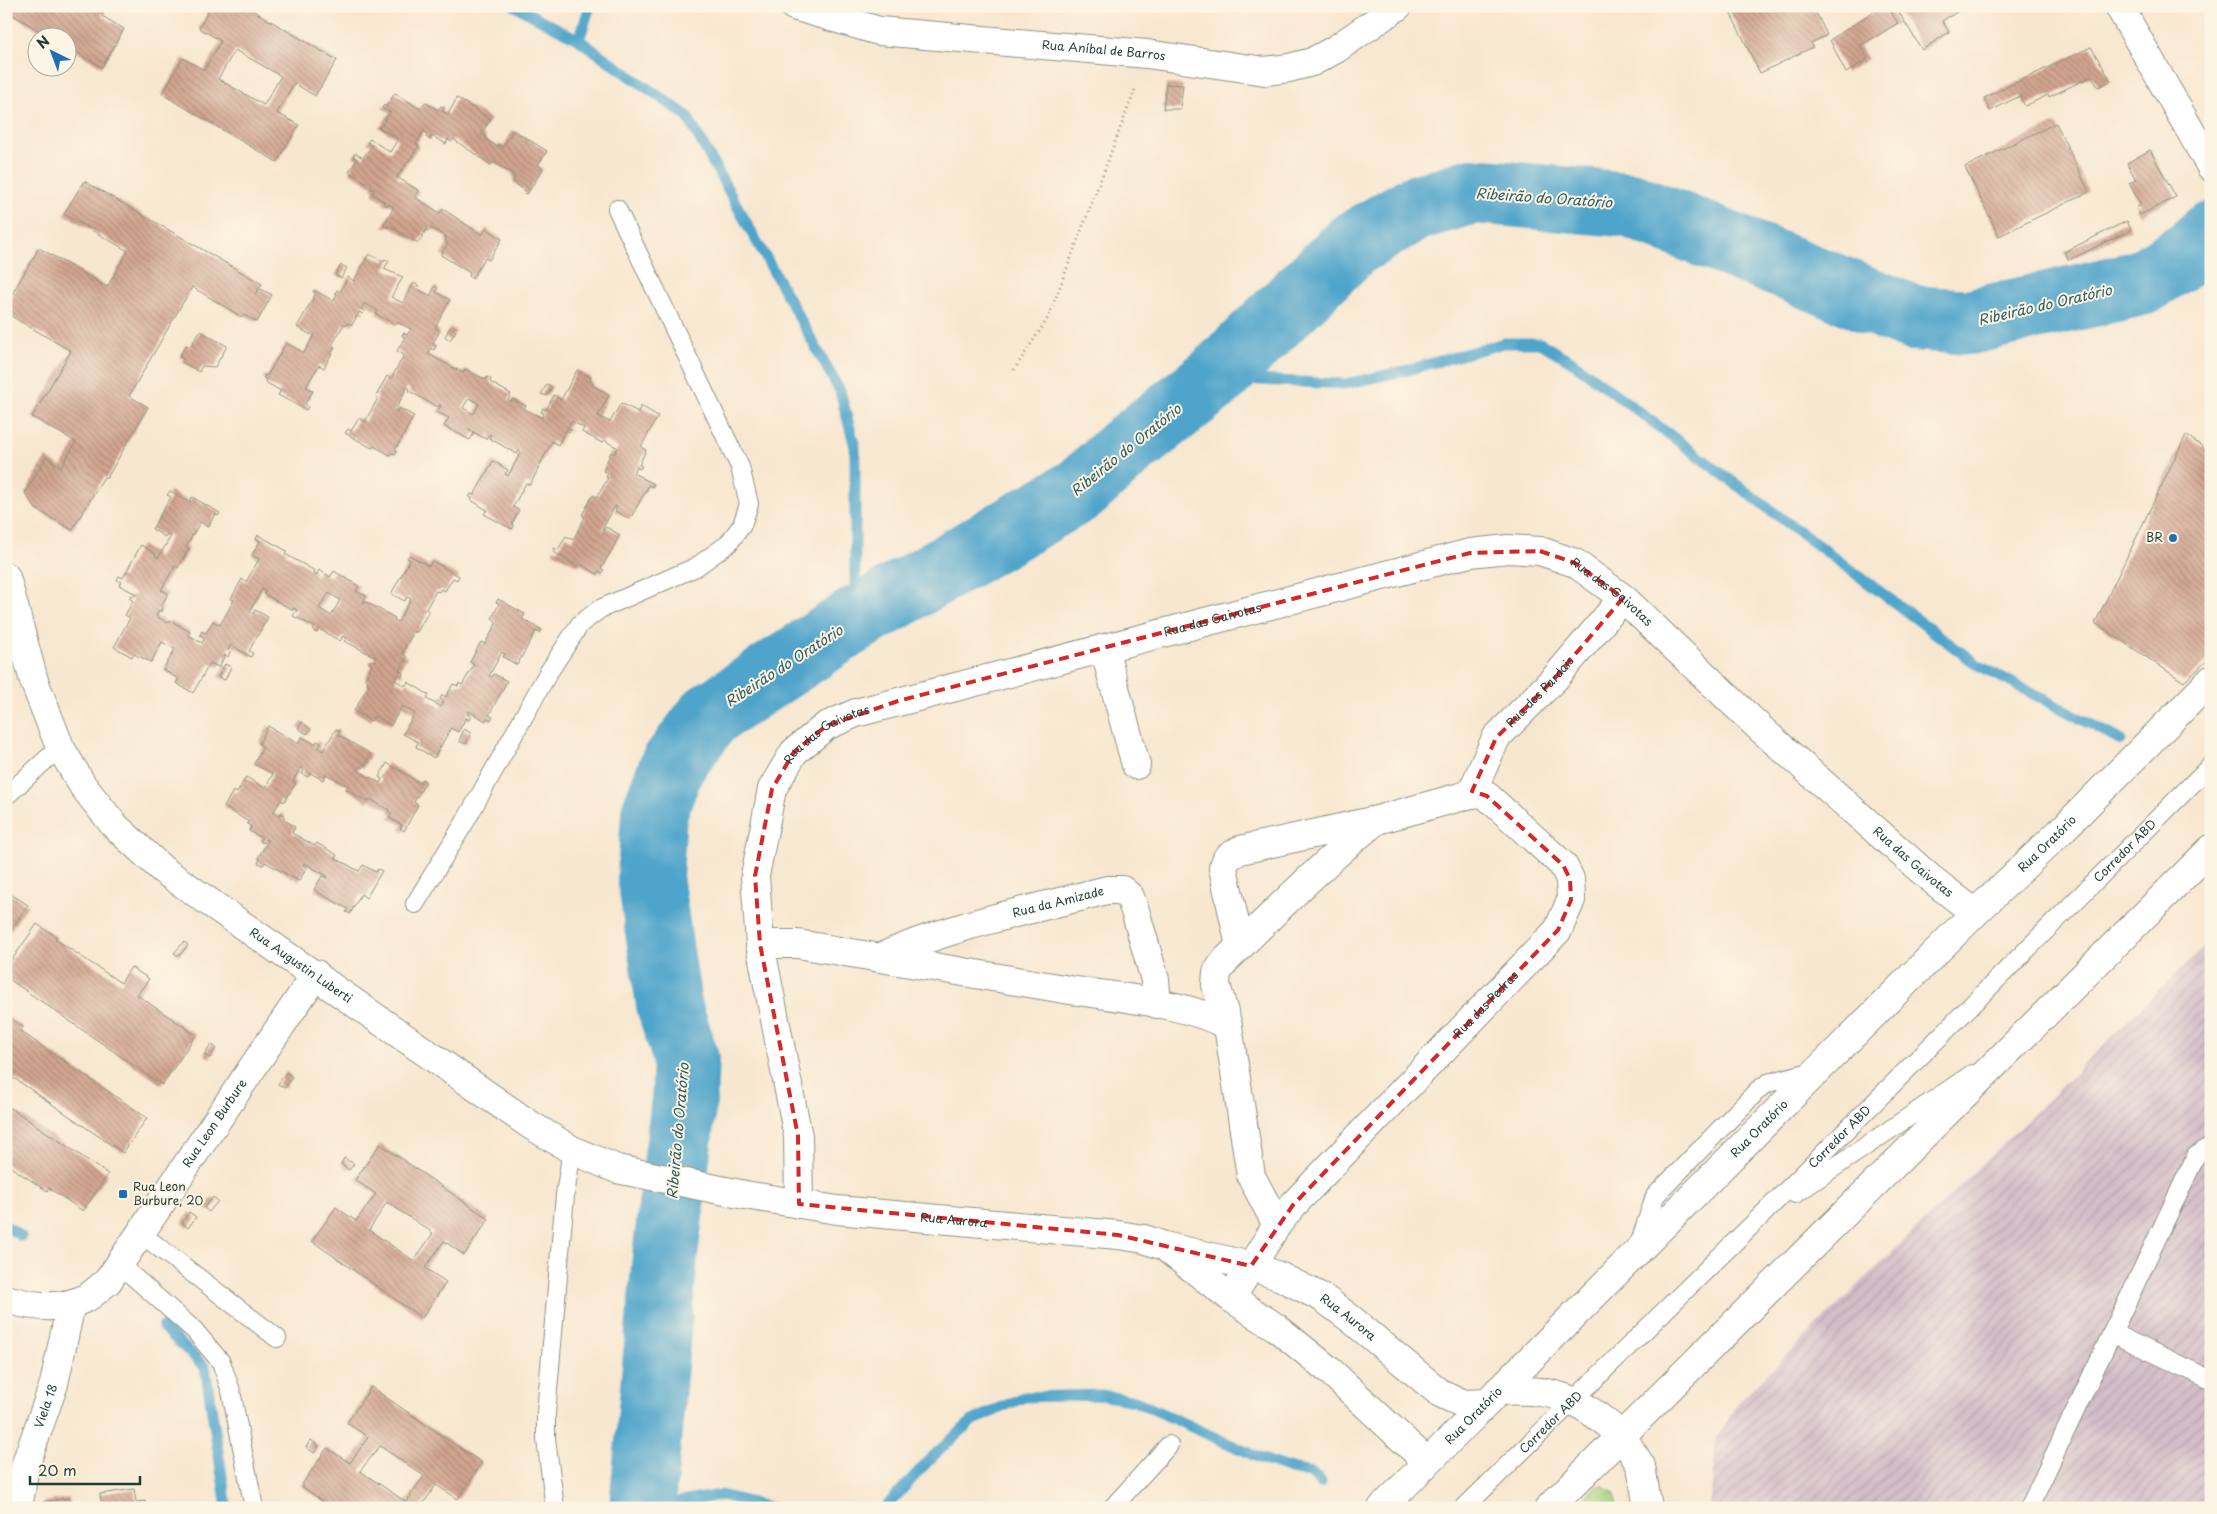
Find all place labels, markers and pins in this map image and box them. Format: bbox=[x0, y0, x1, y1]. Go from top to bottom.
place label: BR bbox=[2146, 528, 2163, 546]
marker: BR bbox=[2167, 532, 2179, 544]
place label: Rua Leon Burbure, 20 bbox=[133, 1177, 204, 1209]
marker: Rua Leon Burbure, 20 bbox=[117, 1188, 129, 1200]

